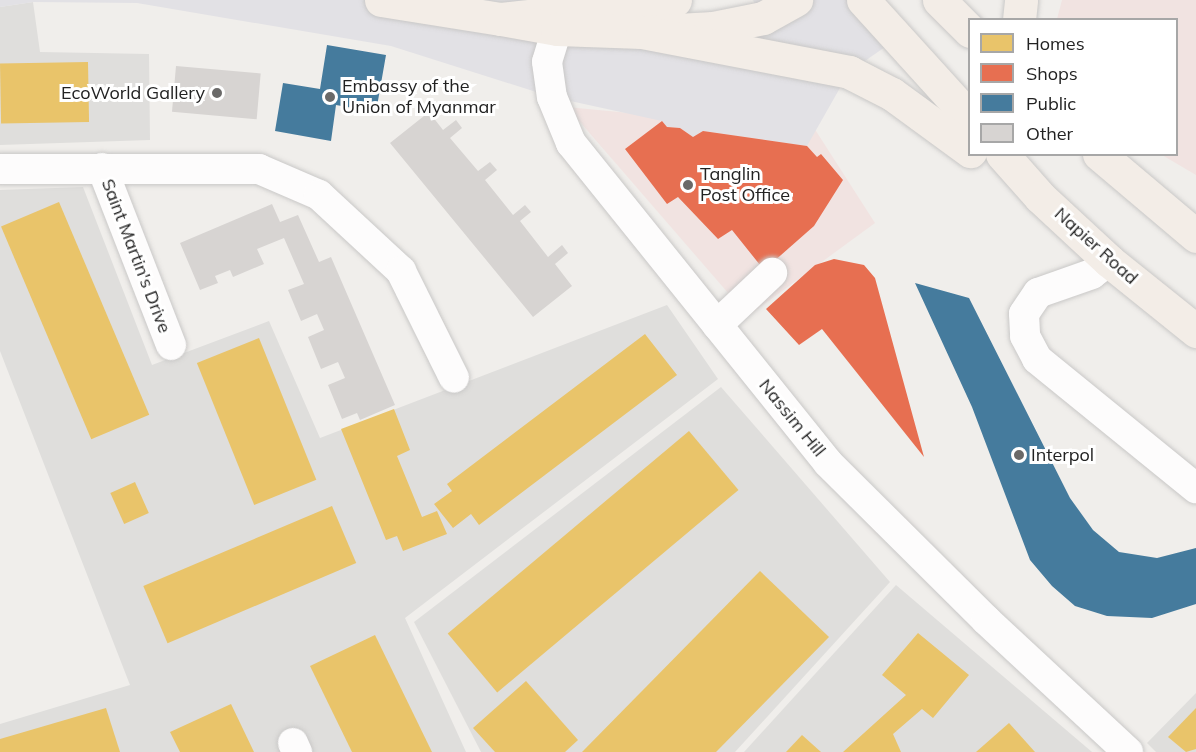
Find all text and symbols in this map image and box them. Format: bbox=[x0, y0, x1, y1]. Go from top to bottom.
legend bbox=[968, 18, 1178, 156]
text: Homes bbox=[1026, 32, 1085, 55]
text: Shops bbox=[1026, 62, 1078, 85]
place label: Embassy of the Union of Myanmar bbox=[342, 76, 496, 118]
place label: EcoWorld Gallery bbox=[61, 82, 205, 104]
marker: EcoWorld Gallery bbox=[210, 86, 224, 100]
marker: Embassy of the Union of Myanmar bbox=[323, 90, 337, 104]
text: Public bbox=[1026, 92, 1076, 115]
text: Other bbox=[1026, 122, 1073, 145]
place label: Tanglin Post Office bbox=[700, 164, 790, 207]
street label: Saint Martin's Drive bbox=[97, 176, 175, 336]
marker: Tanglin Post Office bbox=[681, 178, 695, 192]
street label: Napier Road bbox=[1050, 203, 1142, 289]
street label: Nassim Hill bbox=[754, 375, 830, 461]
place label: Interpol bbox=[1031, 444, 1094, 466]
marker: Interpol bbox=[1012, 448, 1026, 462]

